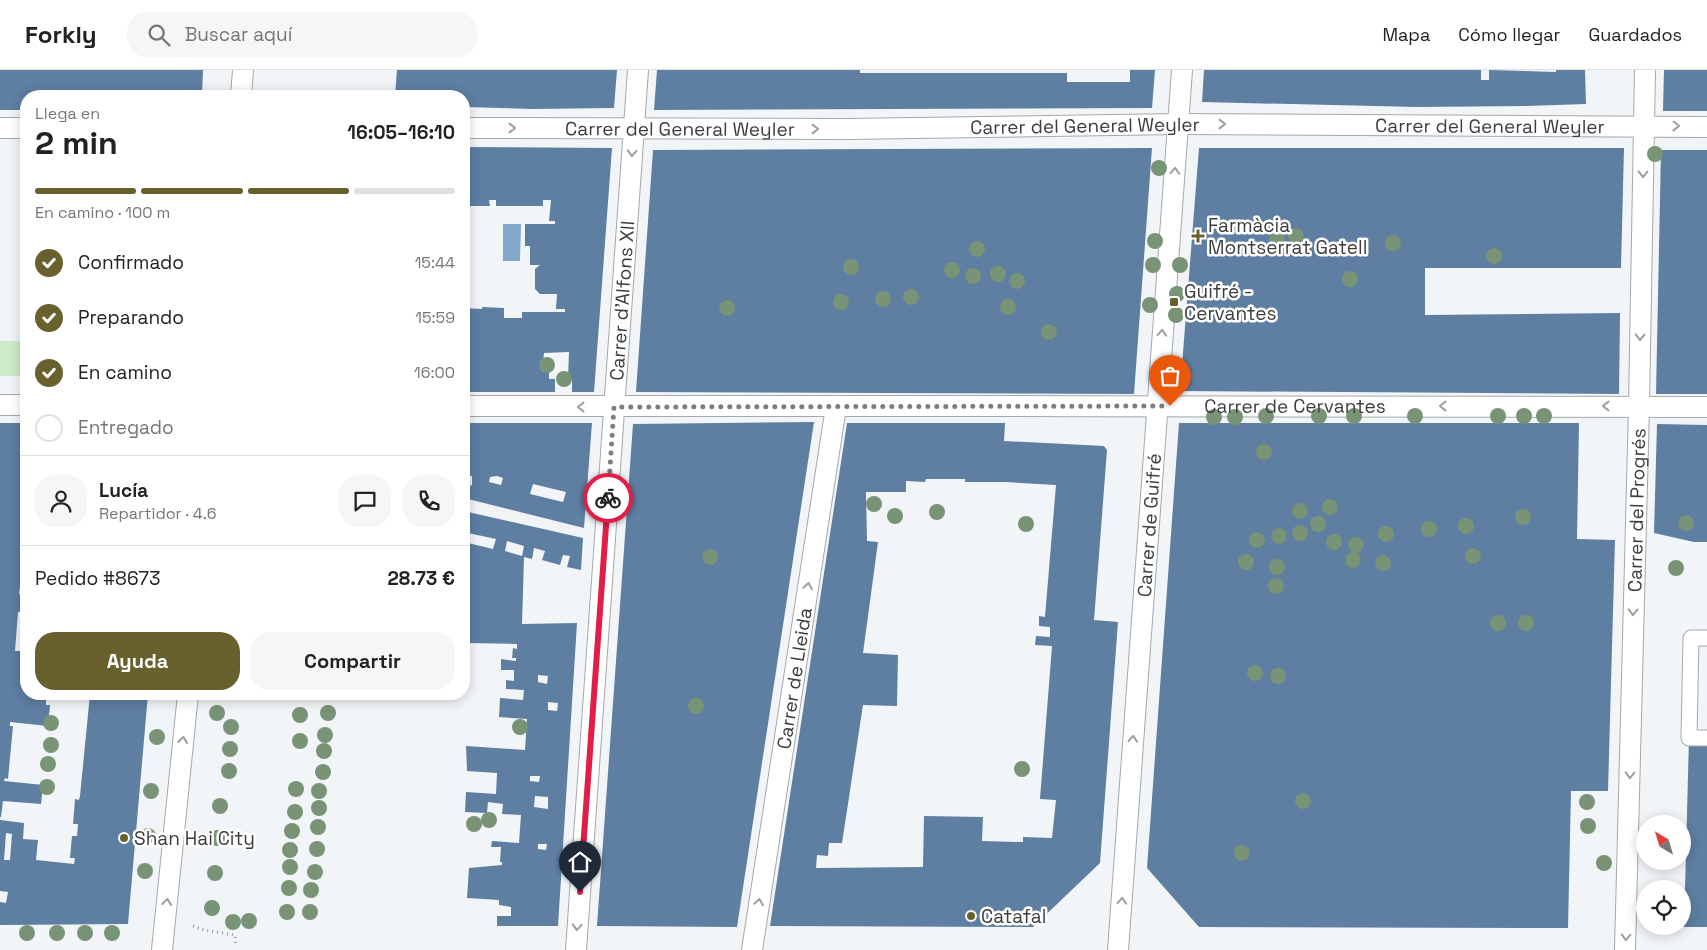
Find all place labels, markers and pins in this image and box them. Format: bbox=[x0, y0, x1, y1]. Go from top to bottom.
place label: Farmàcia Montserrat Gatell bbox=[1208, 213, 1367, 260]
marker: Farmàcia Montserrat Gatell bbox=[1192, 230, 1204, 242]
place label: Guifré - Cervantes bbox=[1184, 279, 1277, 326]
marker: Guifré - Cervantes bbox=[1168, 296, 1180, 308]
pin bbox=[1149, 355, 1191, 406]
place label: Shan Hai City bbox=[134, 826, 255, 851]
marker: Shan Hai City bbox=[118, 832, 130, 844]
pin bbox=[559, 841, 601, 892]
place label: Catafal bbox=[981, 904, 1046, 929]
marker: Catafal bbox=[965, 910, 977, 922]

